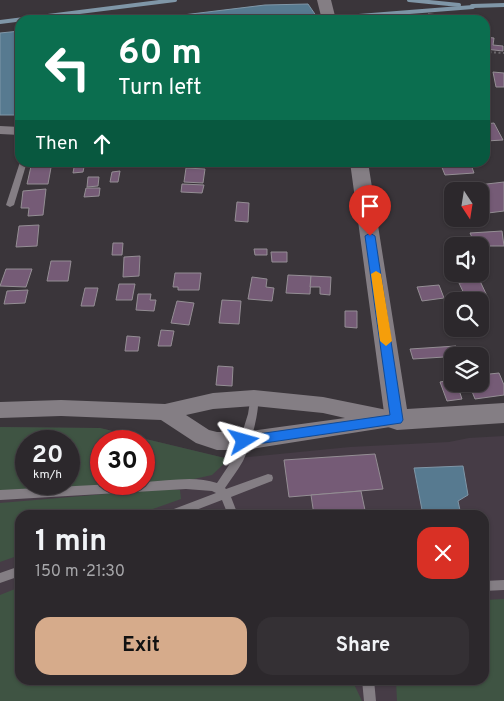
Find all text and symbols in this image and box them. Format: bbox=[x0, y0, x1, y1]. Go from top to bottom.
text: 60 m bbox=[118, 32, 202, 76]
icon: left bbox=[35, 35, 100, 100]
text: Turn left bbox=[118, 75, 201, 102]
icon: ahead bbox=[88, 130, 116, 158]
text: Then bbox=[35, 132, 78, 156]
north arrow bbox=[444, 182, 489, 228]
map controls bbox=[444, 182, 489, 392]
pin bbox=[349, 185, 391, 236]
icon: arrive bbox=[356, 192, 384, 220]
button: sound bbox=[444, 237, 489, 282]
button: search bbox=[444, 292, 489, 337]
button: layers bbox=[444, 347, 489, 392]
position arrow bbox=[217, 414, 269, 466]
speed limit sign: 30 bbox=[90, 430, 155, 495]
text: 20 bbox=[32, 440, 63, 472]
text: km/h bbox=[33, 467, 62, 483]
text: 1 min bbox=[35, 524, 107, 561]
button: close bbox=[417, 527, 469, 579]
text: 150 m · 21:30 bbox=[35, 562, 125, 582]
button: Exit bbox=[35, 617, 247, 675]
button: Share bbox=[257, 617, 469, 675]

